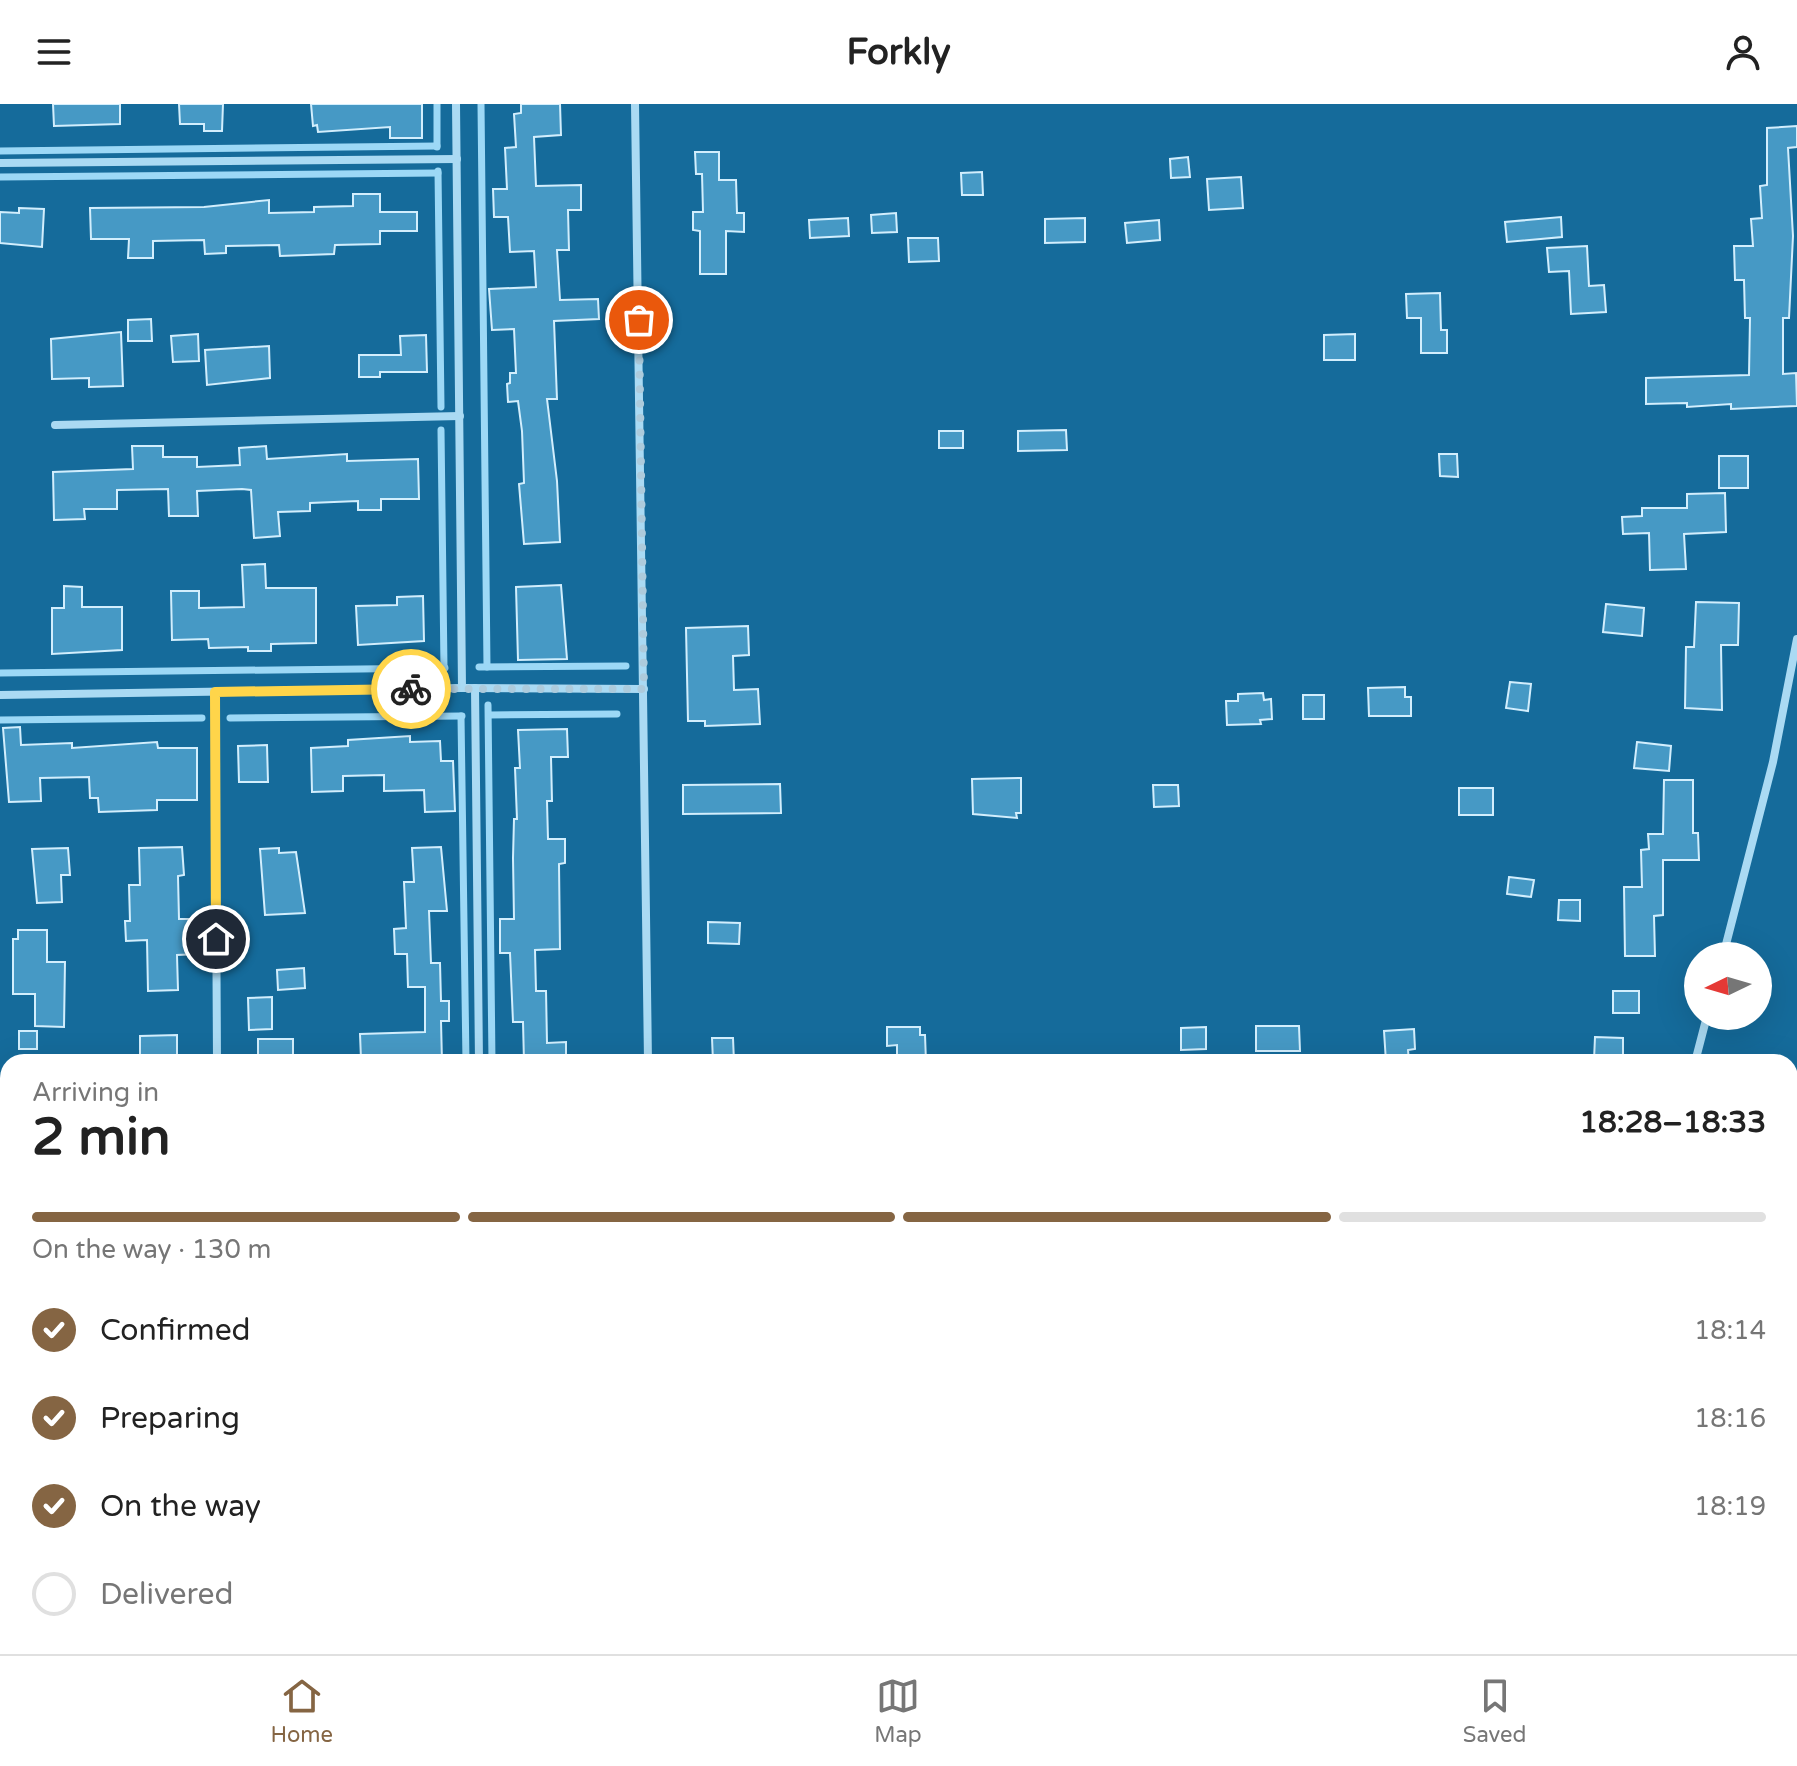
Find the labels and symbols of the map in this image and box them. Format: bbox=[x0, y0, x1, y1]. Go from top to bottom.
pin bbox=[605, 286, 673, 354]
courier bbox=[371, 649, 451, 729]
pin bbox=[182, 905, 250, 973]
north arrow bbox=[1684, 942, 1772, 1030]

